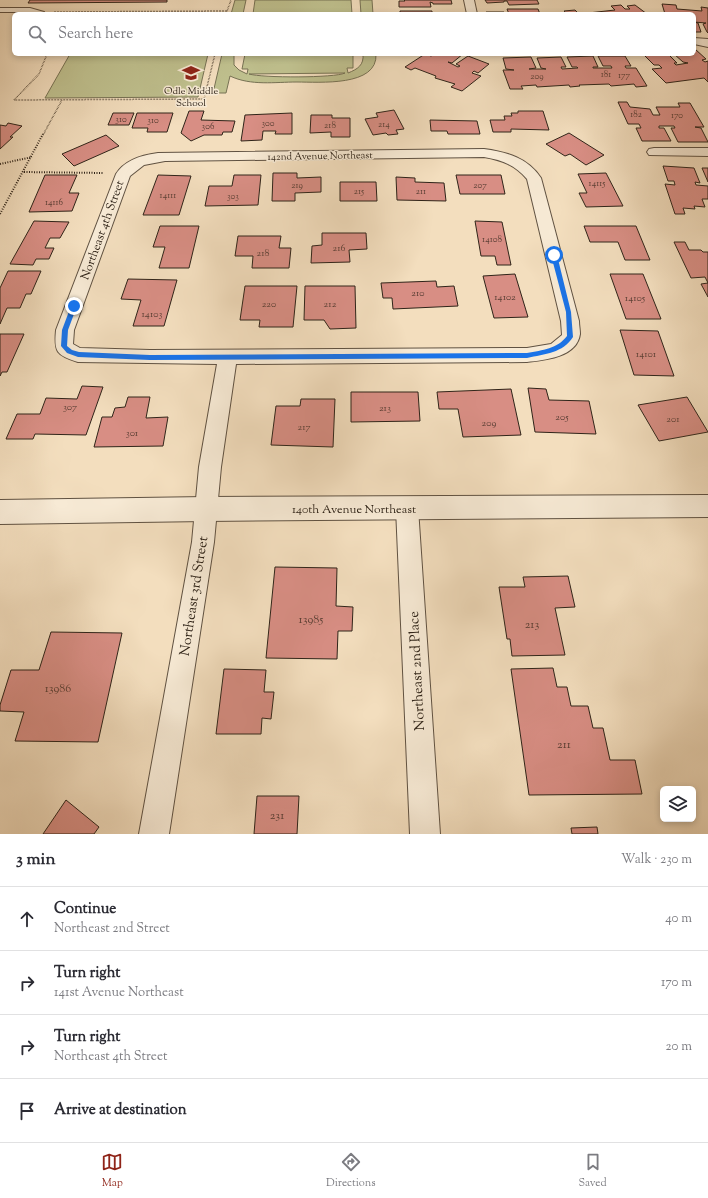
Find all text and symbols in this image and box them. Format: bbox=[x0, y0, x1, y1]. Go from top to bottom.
search box bbox=[12, 12, 696, 56]
icon: search bbox=[26, 23, 48, 45]
text: Search here bbox=[58, 24, 133, 45]
school or university icon: Odle Middle School bbox=[181, 63, 201, 83]
house number: 181 bbox=[601, 68, 611, 81]
house number: 177 bbox=[618, 69, 631, 82]
house number: 209 bbox=[530, 70, 544, 83]
place label: Odle Middle School bbox=[164, 84, 218, 111]
house number: 182 bbox=[630, 108, 643, 121]
house number: 170 bbox=[671, 109, 683, 122]
house number: 310 bbox=[115, 113, 127, 126]
house number: 310 bbox=[147, 114, 159, 127]
house number: 300 bbox=[261, 117, 275, 130]
house number: 214 bbox=[378, 118, 390, 131]
house number: 218 bbox=[324, 119, 336, 132]
house number: 306 bbox=[202, 120, 215, 133]
street label: 142nd Avenue Northeast bbox=[267, 148, 373, 165]
house number: 14115 bbox=[589, 177, 605, 190]
street label: Northeast 4th Street bbox=[77, 178, 129, 283]
house number: 219 bbox=[291, 179, 303, 192]
house number: 207 bbox=[473, 179, 487, 192]
house number: 215 bbox=[354, 185, 364, 198]
house number: 211 bbox=[416, 185, 426, 198]
house number: 14111 bbox=[160, 189, 176, 202]
house number: 303 bbox=[227, 190, 239, 203]
house number: 14116 bbox=[45, 196, 64, 209]
house number: 14108 bbox=[482, 233, 502, 246]
house number: 216 bbox=[332, 241, 346, 256]
house number: 218 bbox=[256, 246, 270, 261]
route start bbox=[545, 246, 563, 264]
house number: 210 bbox=[411, 286, 425, 301]
house number: 14102 bbox=[494, 290, 516, 305]
house number: 14105 bbox=[625, 291, 646, 306]
route end bbox=[65, 297, 83, 315]
house number: 220 bbox=[262, 297, 276, 312]
house number: 212 bbox=[324, 297, 337, 312]
house number: 14103 bbox=[141, 307, 163, 322]
house number: 14101 bbox=[636, 347, 657, 362]
house number: 307 bbox=[63, 400, 77, 415]
house number: 213 bbox=[379, 401, 391, 416]
house number: 205 bbox=[555, 410, 569, 425]
house number: 201 bbox=[666, 412, 680, 427]
house number: 209 bbox=[482, 416, 497, 431]
house number: 217 bbox=[297, 420, 311, 435]
house number: 301 bbox=[126, 426, 139, 441]
street label: 140th Avenue Northeast bbox=[292, 501, 416, 519]
street label: Northeast 3rd Street bbox=[176, 535, 214, 658]
house number: 13985 bbox=[299, 611, 323, 629]
street label: Northeast 2nd Place bbox=[405, 611, 431, 731]
house number: 213 bbox=[525, 616, 539, 634]
house number: 13986 bbox=[45, 680, 71, 698]
house number: 211 bbox=[557, 736, 571, 754]
map controls bbox=[660, 786, 696, 822]
button: layers bbox=[660, 786, 696, 822]
house number: 231 bbox=[270, 807, 284, 825]
text: 3 min bbox=[16, 848, 55, 872]
text: Walk · 230 m bbox=[621, 851, 692, 869]
text: Continue bbox=[54, 899, 116, 920]
icon: ahead bbox=[16, 908, 38, 930]
text: 40 m bbox=[665, 910, 692, 928]
text: Northeast 2nd Street bbox=[54, 920, 170, 938]
text: Turn right bbox=[54, 963, 120, 984]
icon: right bbox=[16, 972, 38, 994]
text: 170 m bbox=[661, 974, 692, 992]
text: 141st Avenue Northeast bbox=[54, 984, 184, 1002]
text: Turn right bbox=[54, 1027, 120, 1048]
icon: right bbox=[16, 1036, 38, 1058]
text: 20 m bbox=[666, 1038, 692, 1056]
text: Northeast 4th Street bbox=[54, 1048, 167, 1066]
icon: arrive bbox=[16, 1100, 38, 1122]
text: Arrive at destination bbox=[54, 1100, 187, 1121]
tab: Map bbox=[101, 1151, 123, 1191]
tab: Directions bbox=[326, 1151, 376, 1191]
tab: Saved bbox=[578, 1151, 607, 1191]

